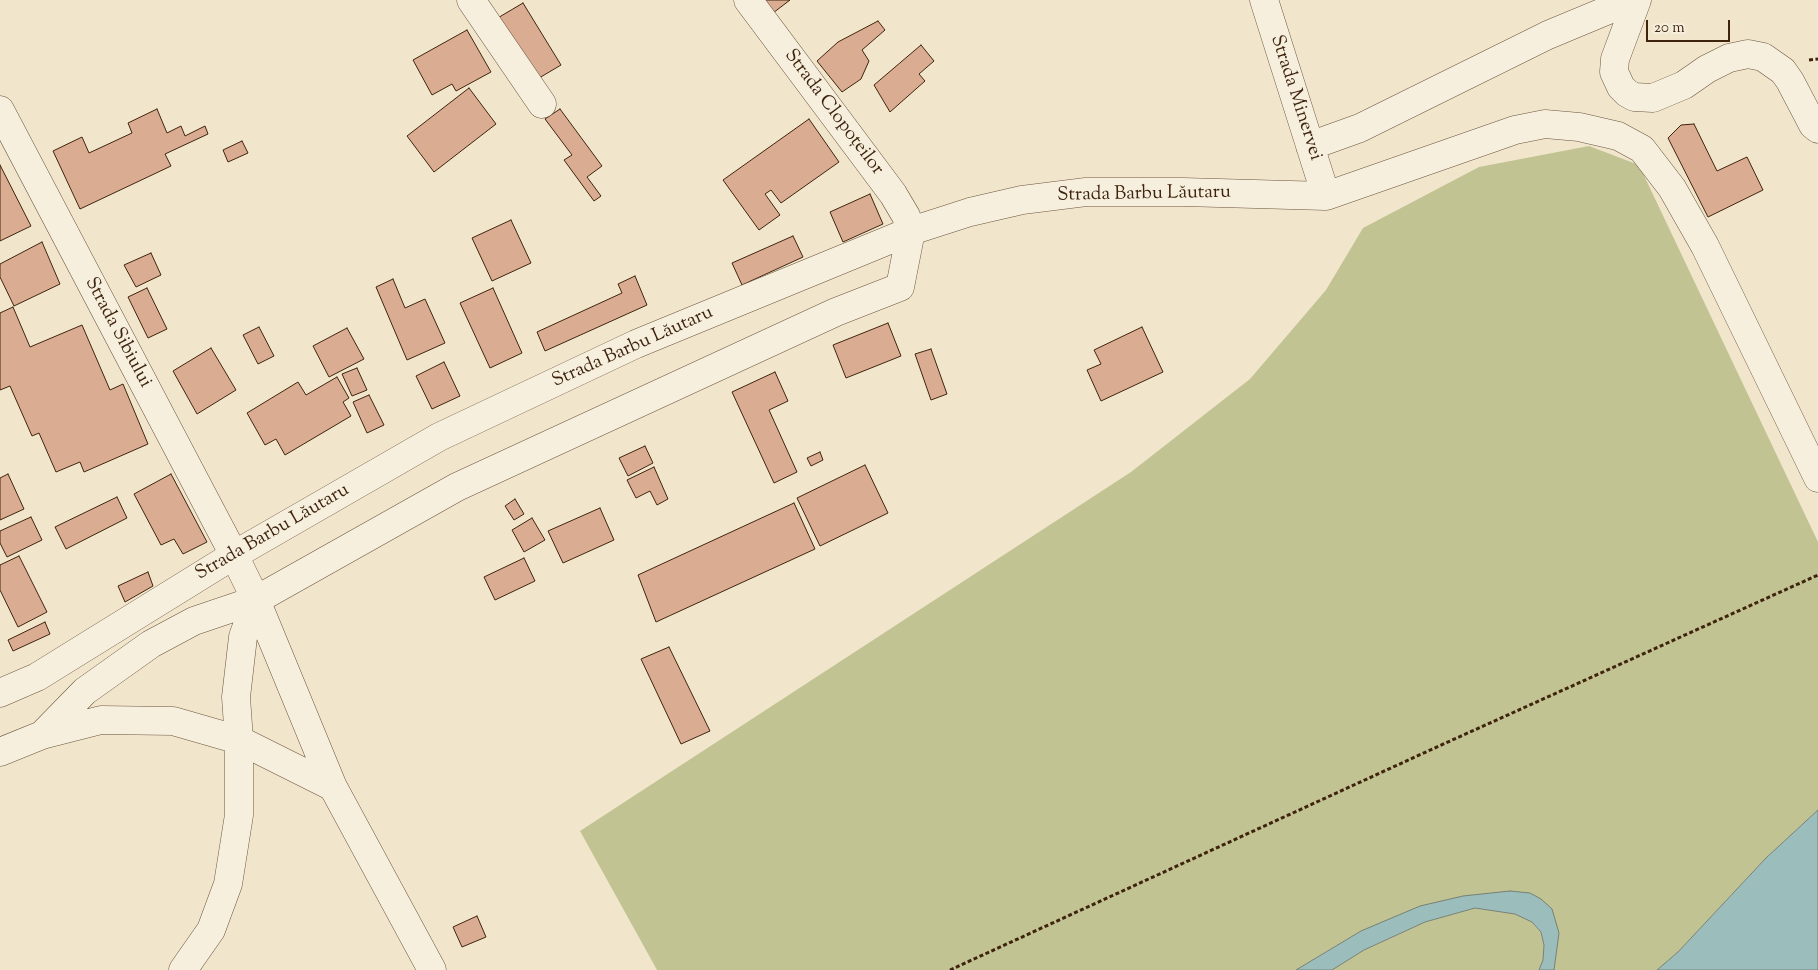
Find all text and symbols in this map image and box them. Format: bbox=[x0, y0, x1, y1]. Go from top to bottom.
scale bar bbox=[1648, 10, 1732, 42]
text: 20 m bbox=[1654, 18, 1685, 39]
street label: Strada Minervei bbox=[1264, 32, 1326, 164]
street label: Strada Clopoțeilor bbox=[778, 46, 888, 180]
street label: Strada Barbu Lăutaru bbox=[1057, 182, 1231, 208]
street label: Strada Sibiului bbox=[78, 274, 156, 392]
street label: Strada Barbu Lăutaru bbox=[549, 302, 717, 394]
street label: Strada Barbu Lăutaru bbox=[192, 480, 354, 586]

